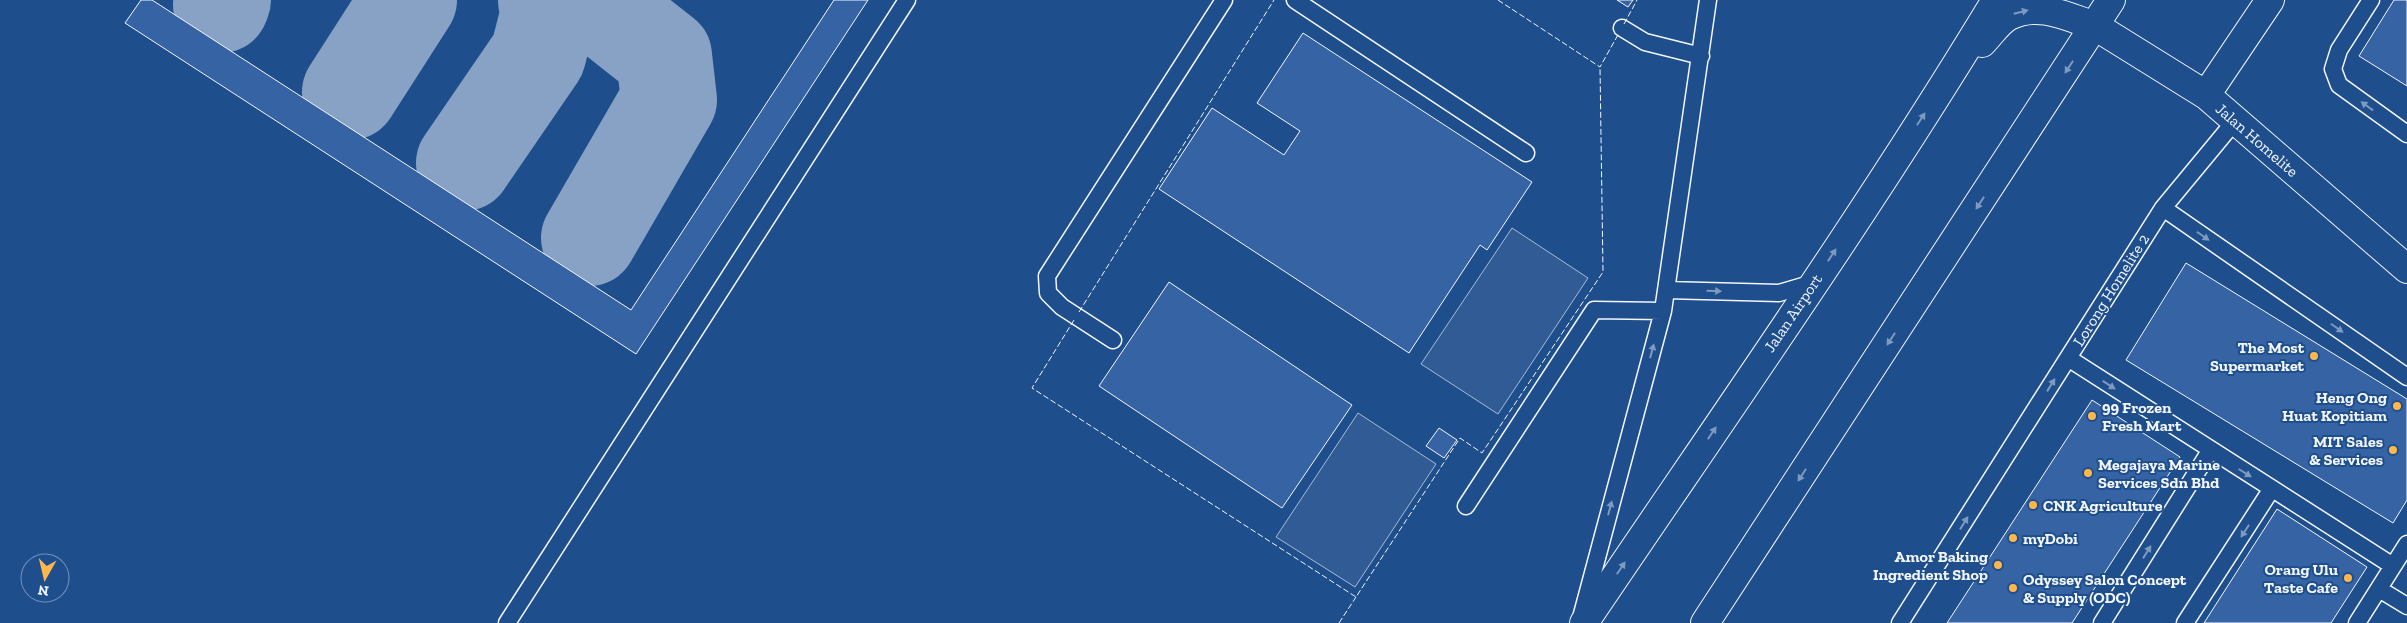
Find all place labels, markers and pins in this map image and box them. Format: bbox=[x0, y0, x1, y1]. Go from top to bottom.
place label: The Most Supermarket bbox=[2210, 338, 2305, 375]
marker: The Most Supermarket bbox=[2308, 350, 2320, 362]
place label: Heng Ong Huat Kopitiam bbox=[2282, 388, 2387, 425]
place label: 99 Frozen Fresh Mart bbox=[2102, 398, 2182, 435]
marker: Heng Ong Huat Kopitiam bbox=[2391, 400, 2403, 412]
marker: 99 Frozen Fresh Mart bbox=[2086, 410, 2098, 422]
place label: MIT Sales & Services bbox=[2309, 432, 2383, 469]
marker: MIT Sales & Services bbox=[2387, 444, 2399, 456]
place label: Megajaya Marine Services Sdn Bhd bbox=[2098, 455, 2220, 492]
marker: Megajaya Marine Services Sdn Bhd bbox=[2082, 467, 2094, 479]
place label: CNK Agriculture bbox=[2043, 496, 2163, 515]
marker: CNK Agriculture bbox=[2027, 499, 2039, 511]
place label: myDobi bbox=[2023, 529, 2078, 548]
marker: myDobi bbox=[2007, 532, 2019, 544]
place label: Amor Baking Ingredient Shop bbox=[1873, 547, 1988, 584]
marker: Amor Baking Ingredient Shop bbox=[1992, 559, 2004, 571]
place label: Orang Ulu Taste Cafe bbox=[2264, 560, 2339, 597]
place label: Odyssey Salon Concept & Supply (ODC) bbox=[2023, 570, 2187, 607]
marker: Orang Ulu Taste Cafe bbox=[2342, 572, 2354, 584]
marker: Odyssey Salon Concept & Supply (ODC) bbox=[2007, 582, 2019, 594]

